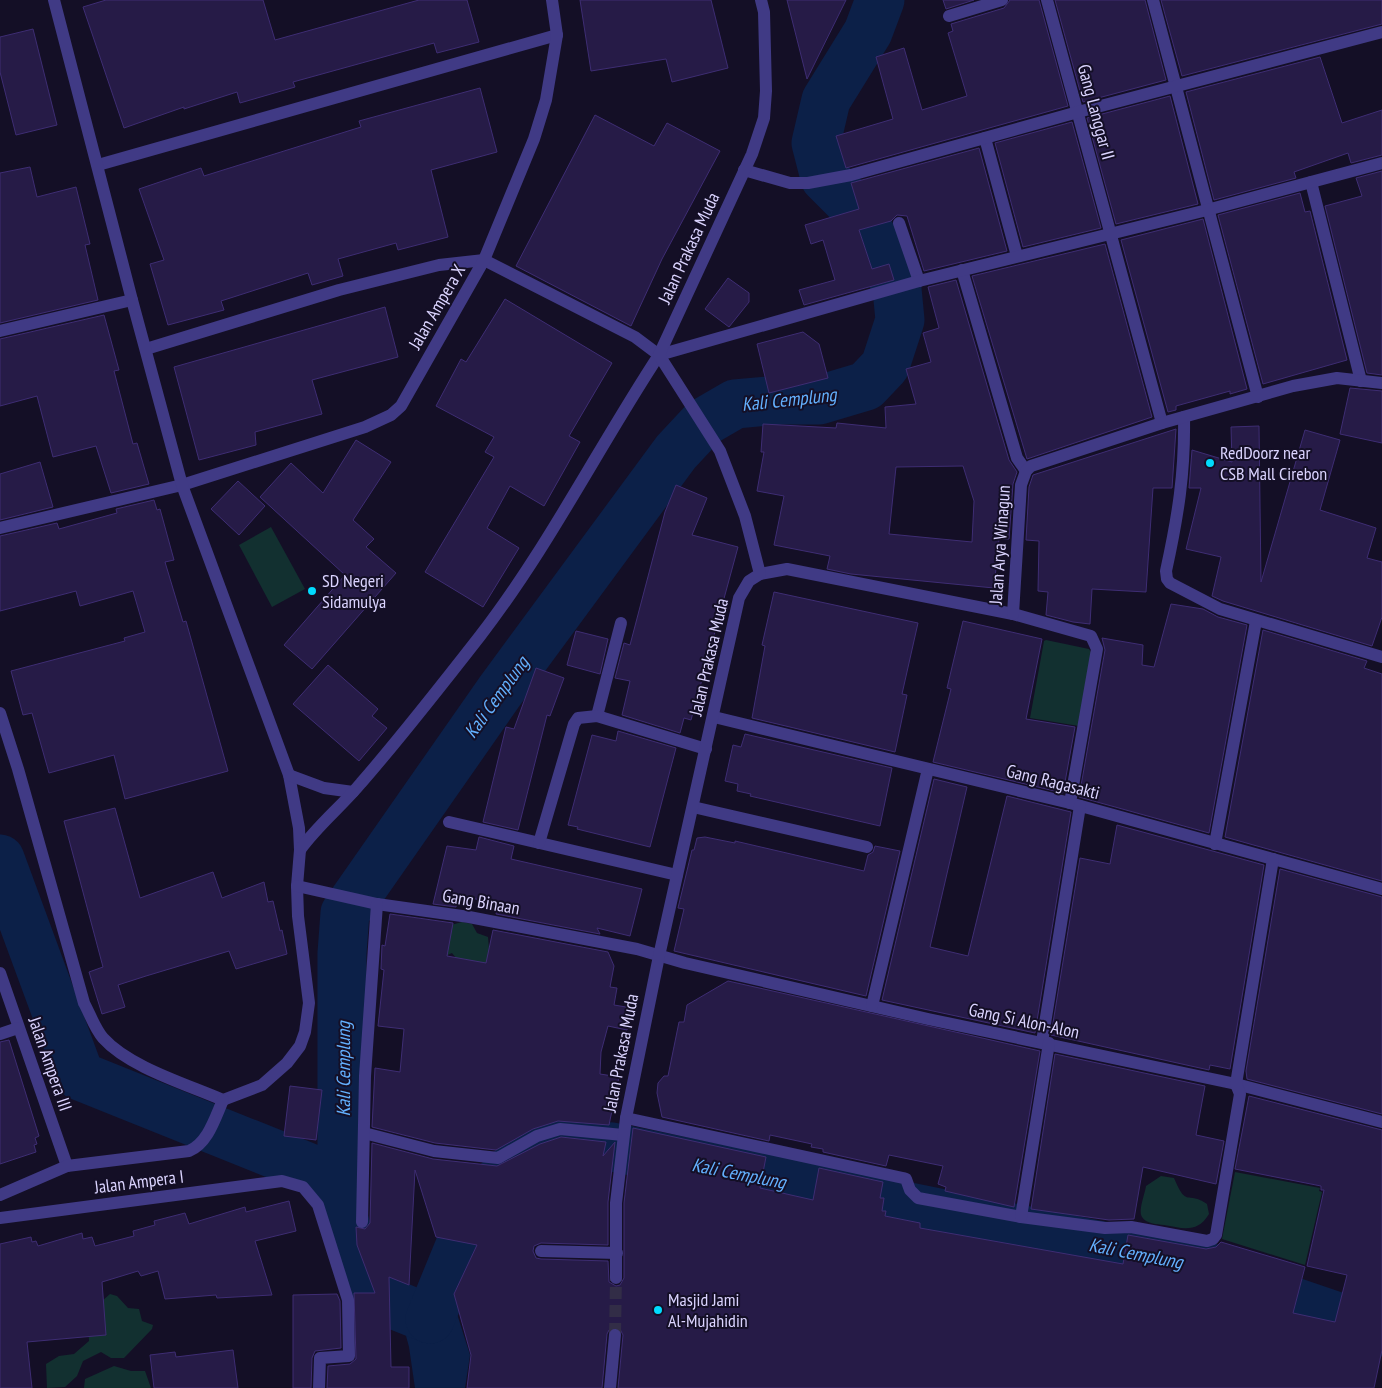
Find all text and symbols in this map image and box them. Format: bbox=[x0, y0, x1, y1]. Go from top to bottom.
street label: Gang Langgar II bbox=[1073, 62, 1120, 162]
street label: Jalan Prakasa Muda bbox=[652, 189, 724, 308]
street label: Jalan Ampera X bbox=[403, 260, 470, 354]
water label: Kali Cemplung bbox=[740, 382, 839, 416]
place label: RedDoorz near CSB Mall Cirebon bbox=[1220, 441, 1327, 485]
marker: RedDoorz near CSB Mall Cirebon bbox=[1204, 457, 1216, 469]
street label: Jalan Arya Winagun bbox=[984, 484, 1015, 606]
place label: SD Negeri Sidamulya bbox=[322, 569, 386, 613]
marker: SD Negeri Sidamulya bbox=[306, 585, 318, 597]
street label: Jalan Prakasa Muda bbox=[684, 596, 733, 719]
water label: Kali Cemplung bbox=[458, 650, 535, 742]
street label: Gang Ragasakti bbox=[1004, 759, 1102, 804]
street label: Gang Binaan bbox=[441, 883, 522, 920]
street label: Jalan Prakasa Muda bbox=[598, 992, 643, 1115]
street label: Gang Si Alon-Alon bbox=[967, 998, 1081, 1043]
street label: Jalan Ampera III bbox=[23, 1013, 77, 1114]
water label: Kali Cemplung bbox=[331, 1020, 355, 1117]
water label: Kali Cemplung bbox=[690, 1152, 790, 1194]
street label: Jalan Ampera I bbox=[92, 1165, 185, 1199]
water label: Kali Cemplung bbox=[1087, 1232, 1187, 1274]
place label: Masjid Jami Al-Mujahidin bbox=[668, 1288, 748, 1332]
marker: Masjid Jami Al-Mujahidin bbox=[652, 1304, 664, 1316]

